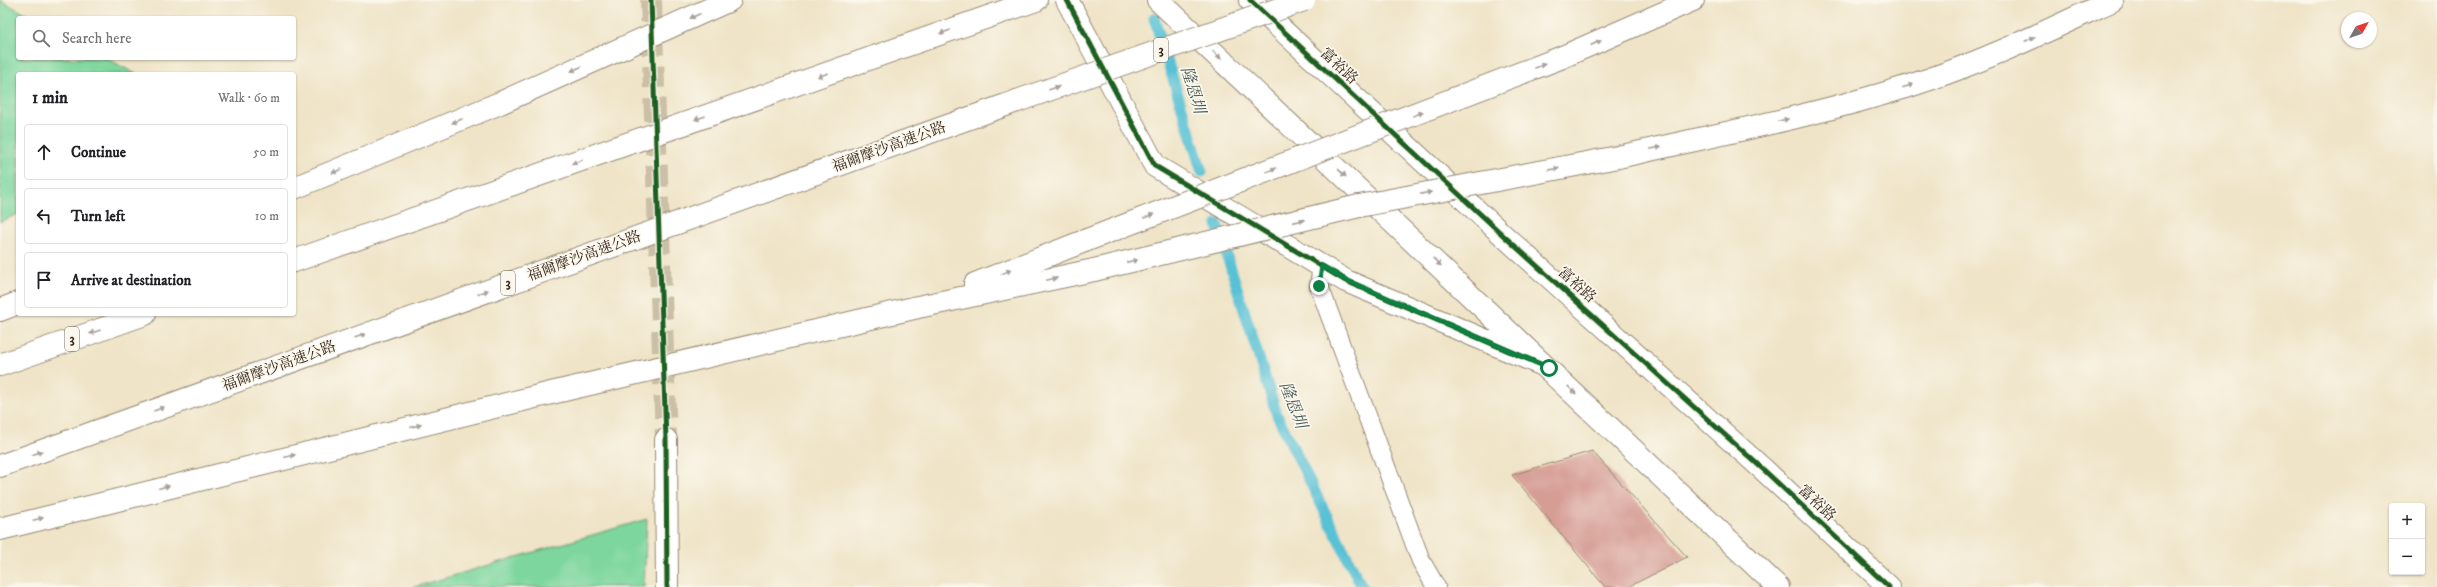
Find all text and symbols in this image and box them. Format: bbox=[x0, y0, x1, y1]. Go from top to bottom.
north arrow bbox=[2341, 12, 2377, 48]
one-way arrow bbox=[689, 13, 700, 19]
search box bbox=[16, 16, 296, 60]
icon: search bbox=[30, 27, 52, 49]
text: Search here bbox=[62, 29, 131, 48]
one-way arrow bbox=[939, 29, 951, 35]
one-way arrow bbox=[2024, 36, 2035, 42]
road number: 3 bbox=[1154, 38, 1168, 62]
one-way arrow bbox=[1590, 39, 1602, 46]
street label: 富裕路 bbox=[1316, 44, 1362, 88]
one-way arrow bbox=[1212, 51, 1222, 60]
one-way arrow bbox=[1534, 63, 1546, 69]
water label: 隆恩圳 bbox=[1176, 64, 1210, 119]
one-way arrow bbox=[570, 66, 582, 72]
one-way arrow bbox=[816, 72, 828, 78]
one-way arrow bbox=[1903, 83, 1915, 89]
one-way arrow bbox=[1048, 85, 1060, 91]
text: 1 min bbox=[32, 87, 68, 109]
text: Walk · 60 m bbox=[218, 90, 280, 106]
one-way arrow bbox=[1413, 110, 1425, 116]
one-way arrow bbox=[694, 116, 706, 122]
one-way arrow bbox=[1777, 117, 1789, 123]
one-way arrow bbox=[451, 118, 462, 124]
street label: 福爾摩沙高速公路 bbox=[829, 118, 949, 176]
icon: ahead bbox=[33, 141, 55, 163]
text: Continue bbox=[71, 143, 126, 162]
text: 50 m bbox=[253, 144, 279, 160]
one-way arrow bbox=[1650, 145, 1662, 151]
one-way arrow bbox=[571, 159, 583, 165]
one-way arrow bbox=[1265, 166, 1277, 172]
one-way arrow bbox=[1548, 166, 1560, 172]
one-way arrow bbox=[330, 168, 342, 174]
one-way arrow bbox=[1337, 168, 1347, 178]
one-way arrow bbox=[1420, 190, 1432, 196]
icon: left bbox=[33, 205, 55, 227]
text: Turn left bbox=[71, 207, 125, 226]
text: 10 m bbox=[255, 208, 279, 224]
one-way arrow bbox=[1144, 213, 1156, 219]
one-way arrow bbox=[1293, 217, 1305, 223]
street label: 福爾摩沙高速公路 bbox=[524, 227, 644, 285]
one-way arrow bbox=[1126, 257, 1138, 263]
one-way arrow bbox=[1432, 258, 1442, 267]
street label: 富裕路 bbox=[1554, 263, 1600, 307]
one-way arrow bbox=[1001, 268, 1013, 274]
icon: arrive bbox=[33, 269, 55, 291]
text: Arrive at destination bbox=[71, 271, 191, 290]
road number: 3 bbox=[501, 271, 515, 295]
one-way arrow bbox=[1046, 275, 1058, 281]
route end bbox=[1310, 277, 1328, 295]
one-way arrow bbox=[477, 289, 489, 295]
road number: 3 bbox=[65, 327, 79, 351]
one-way arrow bbox=[88, 329, 100, 335]
one-way arrow bbox=[355, 333, 367, 339]
street label: 福爾摩沙高速公路 bbox=[219, 337, 339, 395]
route start bbox=[1540, 359, 1558, 377]
water label: 隆恩圳 bbox=[1275, 379, 1312, 434]
one-way arrow bbox=[1567, 385, 1577, 395]
one-way arrow bbox=[153, 405, 165, 411]
one-way arrow bbox=[410, 422, 423, 428]
one-way arrow bbox=[31, 449, 43, 455]
one-way arrow bbox=[284, 453, 296, 459]
street label: 富裕路 bbox=[1794, 481, 1840, 525]
one-way arrow bbox=[158, 484, 170, 490]
map controls bbox=[2389, 503, 2425, 575]
button: + bbox=[2389, 503, 2425, 539]
one-way arrow bbox=[32, 516, 44, 522]
button: − bbox=[2389, 539, 2425, 575]

